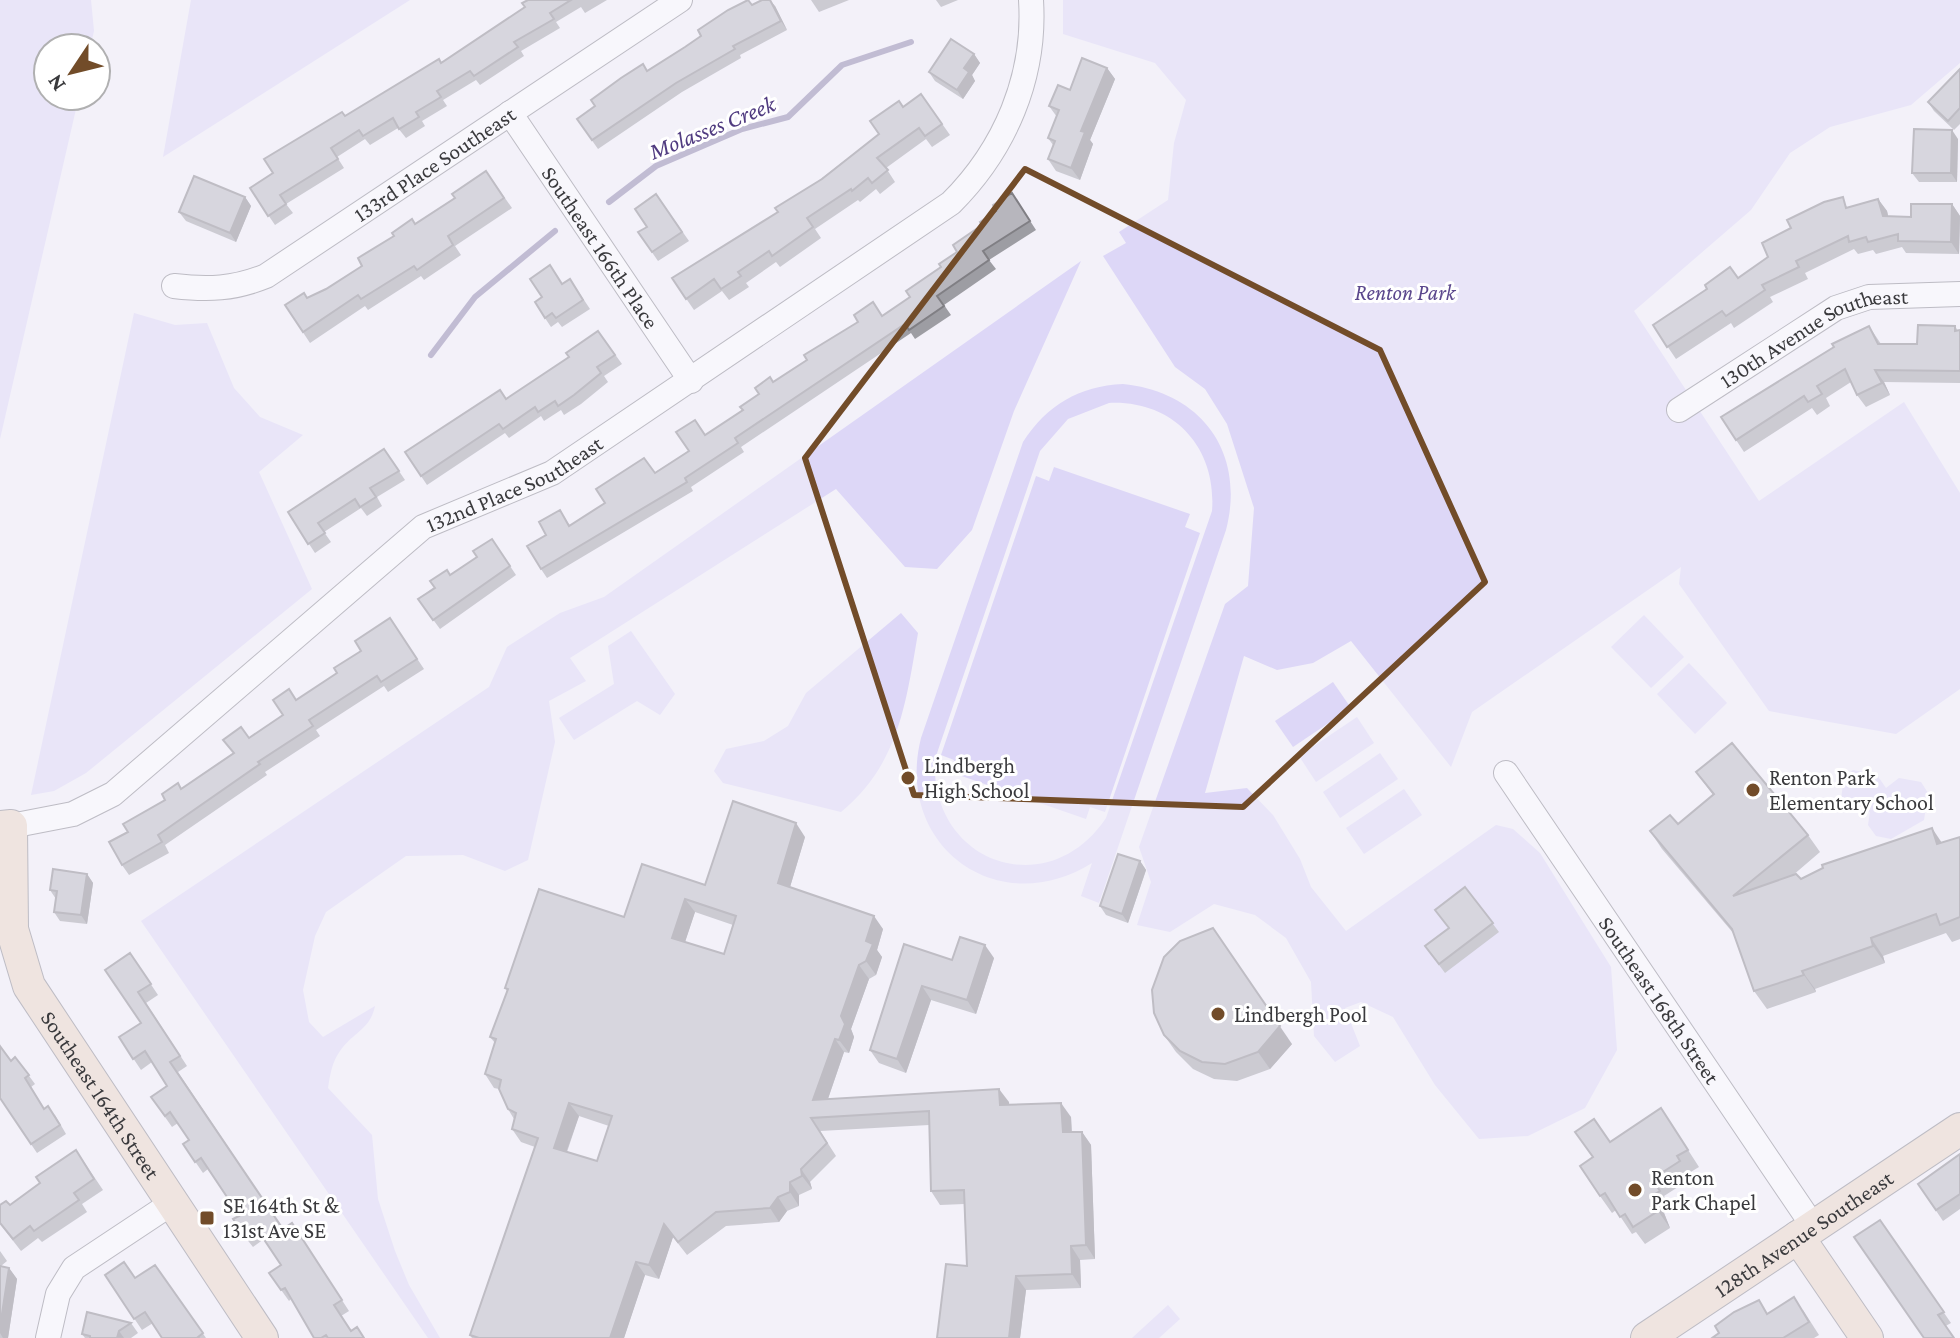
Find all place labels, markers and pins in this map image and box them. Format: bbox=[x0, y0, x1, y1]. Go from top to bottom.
place label: Lindbergh High School bbox=[924, 753, 1030, 803]
place label: Renton Park Elementary School bbox=[1769, 765, 1934, 815]
marker: Lindbergh High School bbox=[899, 769, 917, 787]
marker: Renton Park Elementary School bbox=[1744, 781, 1762, 799]
place label: Lindbergh Pool bbox=[1234, 1002, 1368, 1027]
marker: Lindbergh Pool bbox=[1209, 1005, 1227, 1023]
place label: Renton Park Chapel bbox=[1651, 1165, 1756, 1215]
marker: Renton Park Chapel bbox=[1626, 1181, 1644, 1199]
place label: SE 164th St & 131st Ave SE bbox=[223, 1193, 340, 1243]
marker: SE 164th St & 131st Ave SE bbox=[198, 1209, 216, 1227]

